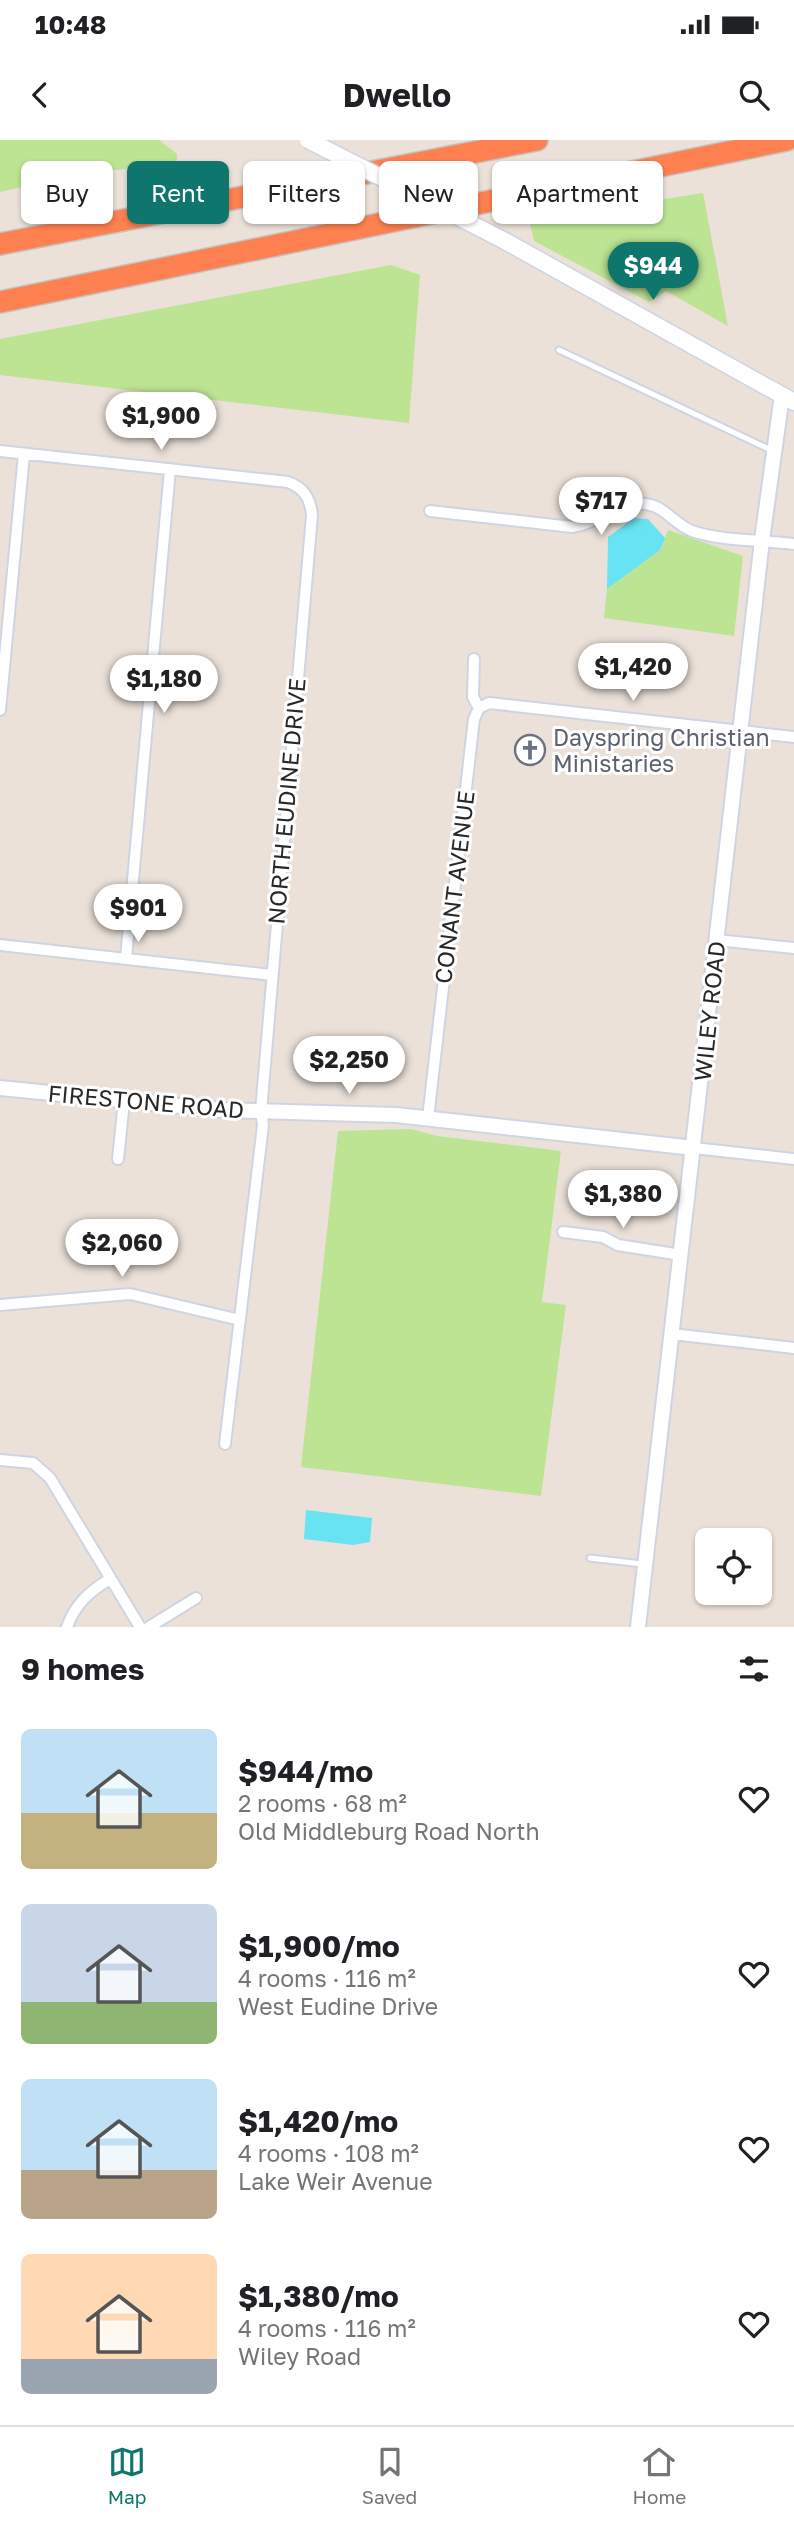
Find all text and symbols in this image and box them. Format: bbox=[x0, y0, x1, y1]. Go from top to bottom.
text: 10:48 bbox=[35, 9, 107, 40]
icon: back bbox=[21, 76, 59, 114]
text: Dwello bbox=[343, 76, 451, 114]
icon: search bbox=[735, 76, 773, 114]
chip: Buy bbox=[21, 161, 113, 224]
chip: Rent bbox=[127, 161, 229, 224]
chip: Filters bbox=[243, 161, 365, 224]
chip: New bbox=[379, 161, 478, 224]
chip: Apartment bbox=[492, 161, 663, 224]
pin: $944 bbox=[612, 242, 694, 302]
text: $944 bbox=[624, 251, 682, 279]
pin: $1,900 bbox=[104, 392, 218, 452]
text: $1,900 bbox=[121, 401, 201, 429]
pin: $717 bbox=[560, 478, 642, 537]
text: $717 bbox=[575, 486, 627, 514]
pin: $1,420 bbox=[576, 644, 690, 703]
text: $1,420 bbox=[594, 652, 672, 680]
pin: $1,180 bbox=[107, 656, 221, 715]
text: $1,180 bbox=[126, 664, 202, 692]
street label: NORTH EUDINE DRIVE bbox=[261, 677, 311, 925]
place label: Dayspring Christian Ministaries bbox=[553, 723, 770, 777]
church icon: Dayspring Christian Ministaries bbox=[513, 733, 547, 767]
street label: CONANT AVENUE bbox=[428, 789, 480, 985]
pin: $901 bbox=[97, 884, 179, 944]
text: $901 bbox=[110, 893, 166, 921]
street label: WILEY ROAD bbox=[688, 939, 730, 1083]
pin: $2,250 bbox=[292, 1037, 406, 1096]
text: $2,250 bbox=[309, 1045, 389, 1073]
street label: FIRESTONE ROAD bbox=[47, 1078, 245, 1124]
pin: $1,380 bbox=[566, 1170, 680, 1230]
text: $1,380 bbox=[584, 1179, 662, 1207]
pin: $2,060 bbox=[65, 1220, 179, 1279]
text: $2,060 bbox=[81, 1228, 163, 1256]
map controls bbox=[695, 1528, 772, 1605]
button: locate bbox=[695, 1528, 772, 1605]
icon: filters bbox=[735, 1650, 773, 1688]
text: 9 homes bbox=[21, 1651, 144, 1687]
text: $944/mo bbox=[238, 1753, 373, 1789]
icon: home bbox=[77, 1757, 161, 1841]
icon: heart bbox=[735, 1780, 773, 1818]
text: 2 rooms · 68 m² bbox=[238, 1789, 407, 1817]
text: Old Middleburg Road North bbox=[238, 1817, 540, 1845]
text: $1,900/mo bbox=[238, 1928, 400, 1964]
icon: home bbox=[77, 1932, 161, 2016]
icon: heart bbox=[735, 1955, 773, 1993]
text: 4 rooms · 116 m² bbox=[238, 1964, 416, 1992]
text: West Eudine Drive bbox=[238, 1992, 438, 2020]
text: $1,420/mo bbox=[238, 2103, 398, 2139]
icon: home bbox=[77, 2107, 161, 2191]
icon: heart bbox=[735, 2130, 773, 2168]
text: 4 rooms · 108 m² bbox=[238, 2139, 419, 2167]
text: Lake Weir Avenue bbox=[238, 2167, 433, 2195]
text: $1,380/mo bbox=[238, 2278, 399, 2314]
icon: home bbox=[77, 2282, 161, 2366]
icon: heart bbox=[735, 2305, 773, 2343]
text: 4 rooms · 116 m² bbox=[238, 2314, 416, 2342]
text: Wiley Road bbox=[238, 2342, 361, 2370]
tab: Map bbox=[108, 2443, 146, 2508]
tab: Saved bbox=[362, 2443, 417, 2508]
tab: Home bbox=[633, 2443, 686, 2508]

